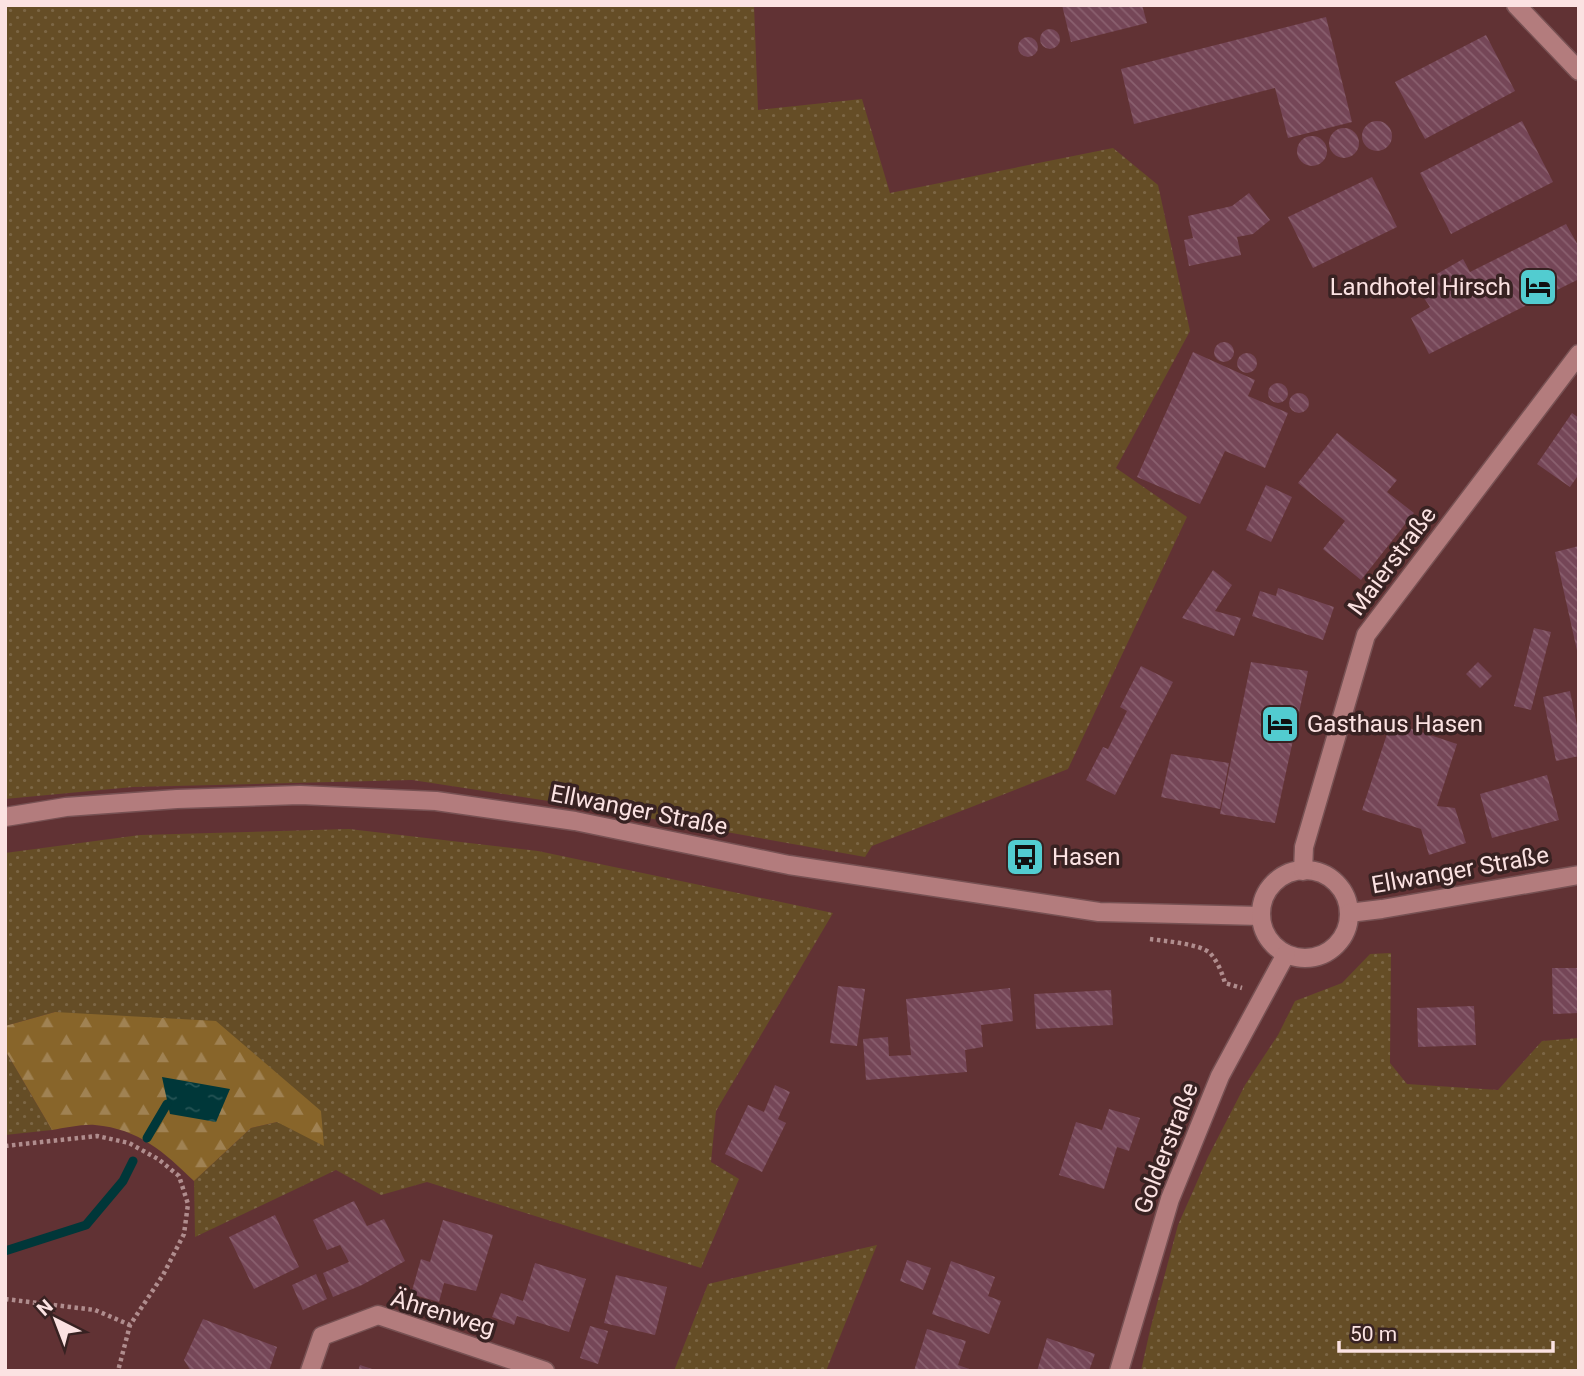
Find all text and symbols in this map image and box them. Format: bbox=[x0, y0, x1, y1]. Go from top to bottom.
hotel icon: Landhotel Hirsch bbox=[1517, 266, 1559, 308]
place label: Landhotel Hirsch bbox=[1330, 273, 1511, 301]
street label: Maierstraße bbox=[1342, 501, 1442, 621]
hotel icon: Gasthaus Hasen bbox=[1259, 703, 1301, 745]
place label: Gasthaus Hasen bbox=[1307, 710, 1483, 738]
street label: Ellwanger Straße bbox=[548, 779, 730, 841]
bus stop icon: Hasen bbox=[1004, 836, 1046, 878]
street label: Ellwanger Straße bbox=[1369, 841, 1551, 899]
place label: Hasen bbox=[1052, 843, 1121, 871]
street label: Golderstraße bbox=[1128, 1078, 1204, 1218]
street label: Ährenweg bbox=[388, 1284, 498, 1342]
north arrow bbox=[21, 1285, 91, 1355]
text: N bbox=[32, 1295, 58, 1321]
scale bar bbox=[1339, 1310, 1552, 1354]
text: 50 m bbox=[1350, 1322, 1397, 1346]

